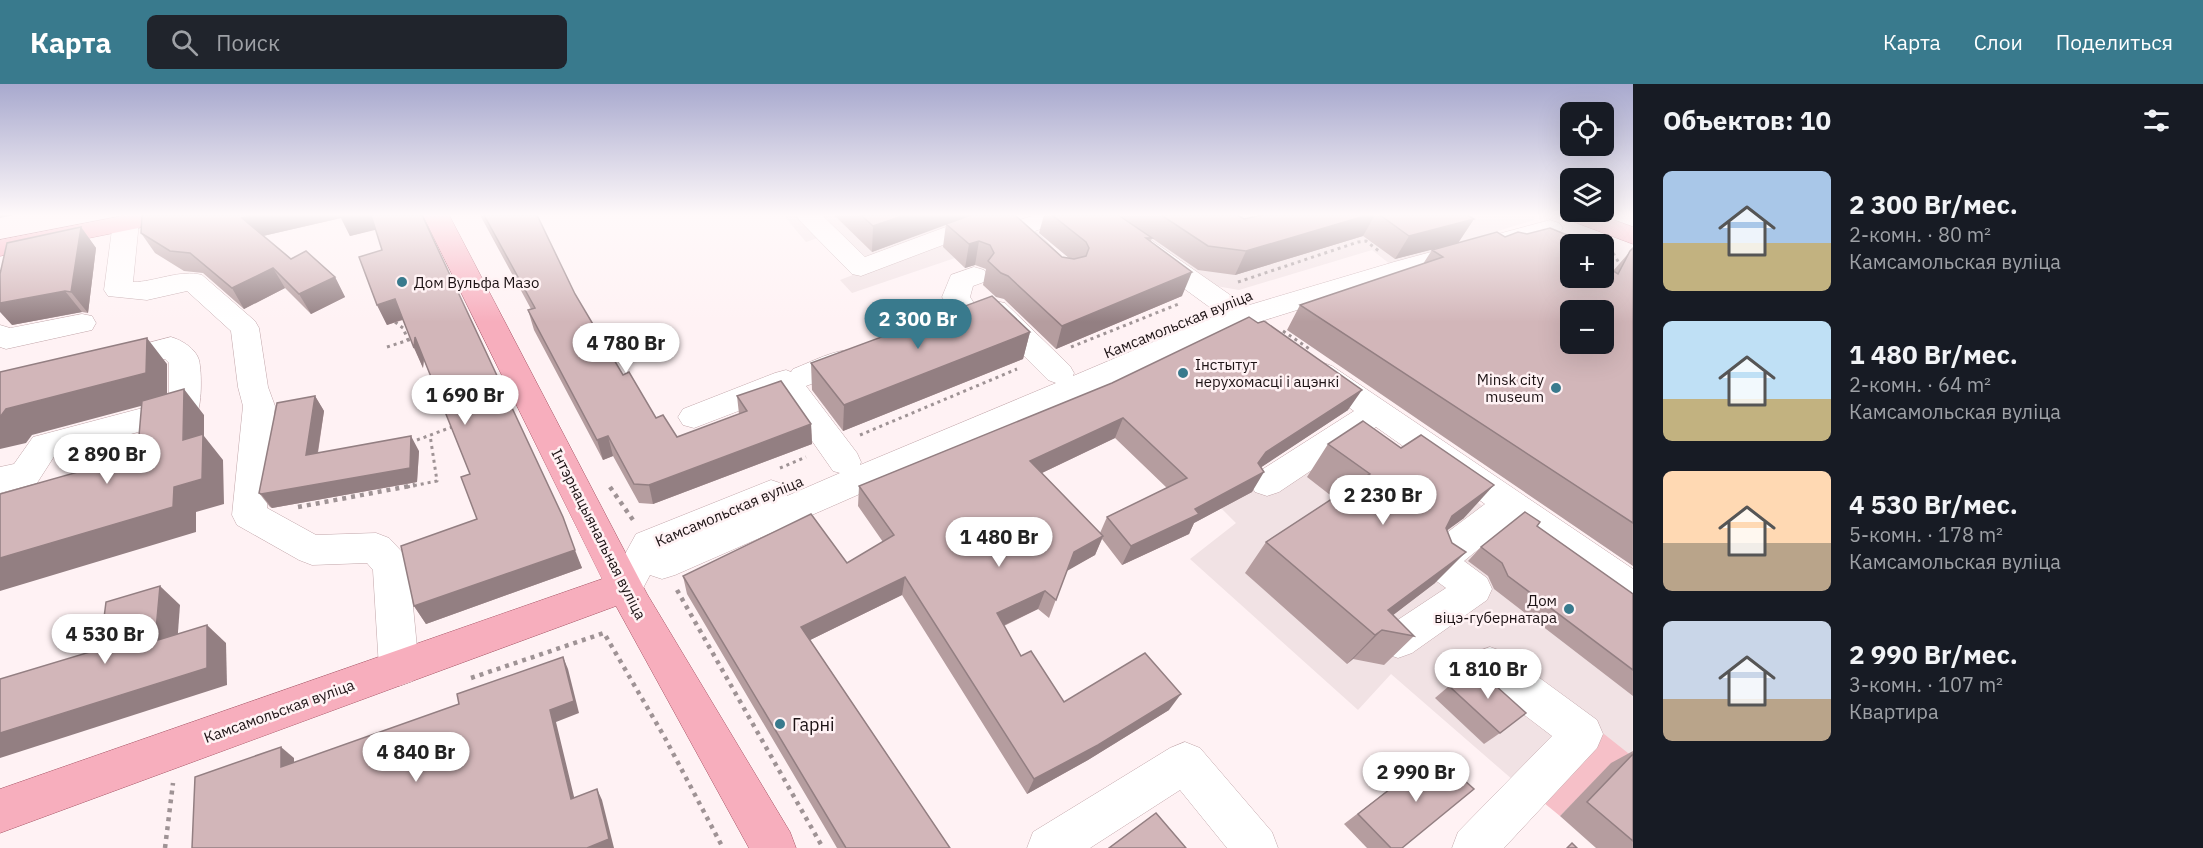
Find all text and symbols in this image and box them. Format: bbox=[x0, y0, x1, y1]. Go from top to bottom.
search box bbox=[147, 15, 567, 69]
text: Карта bbox=[30, 24, 111, 61]
icon: search bbox=[168, 26, 201, 59]
text: Поиск bbox=[216, 28, 280, 57]
text: Карта bbox=[1883, 28, 1941, 56]
text: Слои bbox=[1974, 28, 2023, 56]
text: Поделиться bbox=[2056, 28, 2173, 56]
map controls bbox=[1560, 102, 1614, 354]
button: locate bbox=[1560, 102, 1614, 156]
text: Объектов: 10 bbox=[1663, 103, 1831, 137]
icon: filters bbox=[2140, 104, 2173, 137]
button: layers bbox=[1560, 168, 1614, 222]
text: 2 300 Br/мес. bbox=[1849, 187, 2018, 221]
icon: home bbox=[1711, 195, 1783, 267]
text: 2-комн. · 80 m² bbox=[1849, 221, 1991, 248]
button: + bbox=[1560, 234, 1614, 288]
text: Камсамольская вуліца bbox=[1849, 248, 2061, 275]
place label: Дом Вульфа Мазо bbox=[414, 273, 539, 292]
marker: Дом Вульфа Мазо bbox=[395, 275, 409, 289]
street label: Камсамольская вуліца bbox=[1101, 285, 1255, 363]
pin: 2 300 Br bbox=[856, 299, 980, 350]
button: − bbox=[1560, 300, 1614, 354]
text: 2 300 Br bbox=[879, 305, 957, 332]
pin: 4 780 Br bbox=[564, 323, 688, 374]
text: 4 780 Br bbox=[587, 329, 665, 356]
text: 1 480 Br/мес. bbox=[1849, 337, 2018, 371]
icon: home bbox=[1711, 345, 1783, 417]
place label: Інстытут нерухомасці і ацэнкі bbox=[1195, 355, 1339, 391]
marker: Інстытут нерухомасці і ацэнкі bbox=[1176, 366, 1190, 380]
place label: Minsk city museum bbox=[1477, 370, 1545, 406]
text: 2-комн. · 64 m² bbox=[1849, 371, 1991, 398]
pin: 1 690 Br bbox=[403, 375, 527, 426]
text: 1 690 Br bbox=[426, 381, 504, 408]
marker: Minsk city museum bbox=[1549, 381, 1563, 395]
text: Камсамольская вуліца bbox=[1849, 398, 2061, 425]
pin: 2 890 Br bbox=[45, 434, 169, 485]
text: 2 890 Br bbox=[68, 440, 146, 467]
street label: Інтэрнацыянальная вуліца bbox=[548, 445, 650, 623]
street label: Камсамольская вуліца bbox=[652, 471, 806, 551]
pin: 2 230 Br bbox=[1321, 475, 1445, 526]
text: 2 230 Br bbox=[1344, 481, 1422, 508]
text: 4 530 Br/мес. bbox=[1849, 487, 2018, 521]
icon: home bbox=[1711, 495, 1783, 567]
pin: 1 480 Br bbox=[937, 517, 1061, 568]
text: 5-комн. · 178 m² bbox=[1849, 521, 2003, 548]
text: 1 480 Br bbox=[960, 523, 1038, 550]
text: Камсамольская вуліца bbox=[1849, 548, 2061, 575]
place label: Дом віцэ-губернатара bbox=[1434, 591, 1557, 627]
marker: Дом віцэ-губернатара bbox=[1562, 602, 1576, 616]
pin: 4 530 Br bbox=[43, 614, 167, 665]
text: 4 530 Br bbox=[66, 620, 144, 647]
text: 2 990 Br/мес. bbox=[1849, 637, 2018, 671]
icon: home bbox=[1711, 645, 1783, 717]
pin: 1 810 Br bbox=[1426, 649, 1550, 700]
text: 1 810 Br bbox=[1449, 655, 1527, 682]
text: 3-комн. · 107 m² bbox=[1849, 671, 2003, 698]
street label: Камсамольская вуліца bbox=[201, 675, 357, 747]
text: Квартира bbox=[1849, 698, 1939, 725]
place label: Гарні bbox=[792, 713, 835, 736]
marker: Гарні bbox=[773, 717, 787, 731]
pin: 4 840 Br bbox=[354, 732, 478, 783]
text: 4 840 Br bbox=[377, 738, 455, 765]
pin: 2 990 Br bbox=[1354, 752, 1478, 803]
text: 2 990 Br bbox=[1377, 758, 1455, 785]

